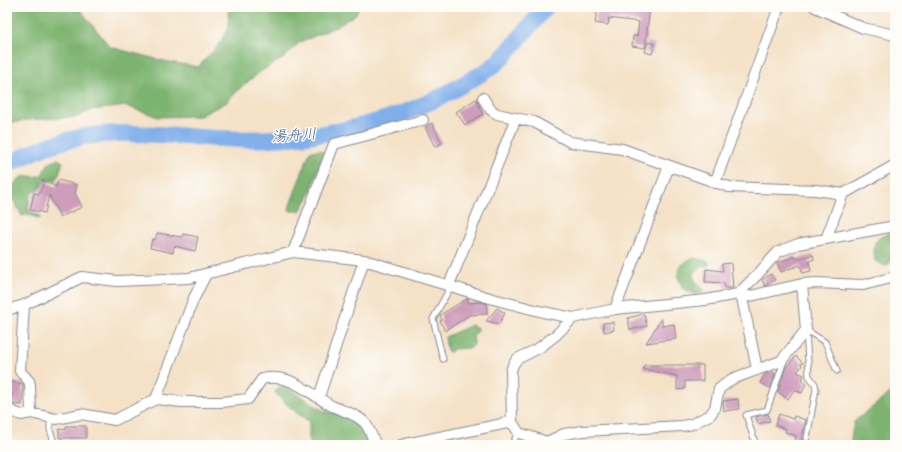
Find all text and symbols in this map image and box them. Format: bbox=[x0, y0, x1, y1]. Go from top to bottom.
water label: 湯舟川 bbox=[271, 124, 317, 148]

